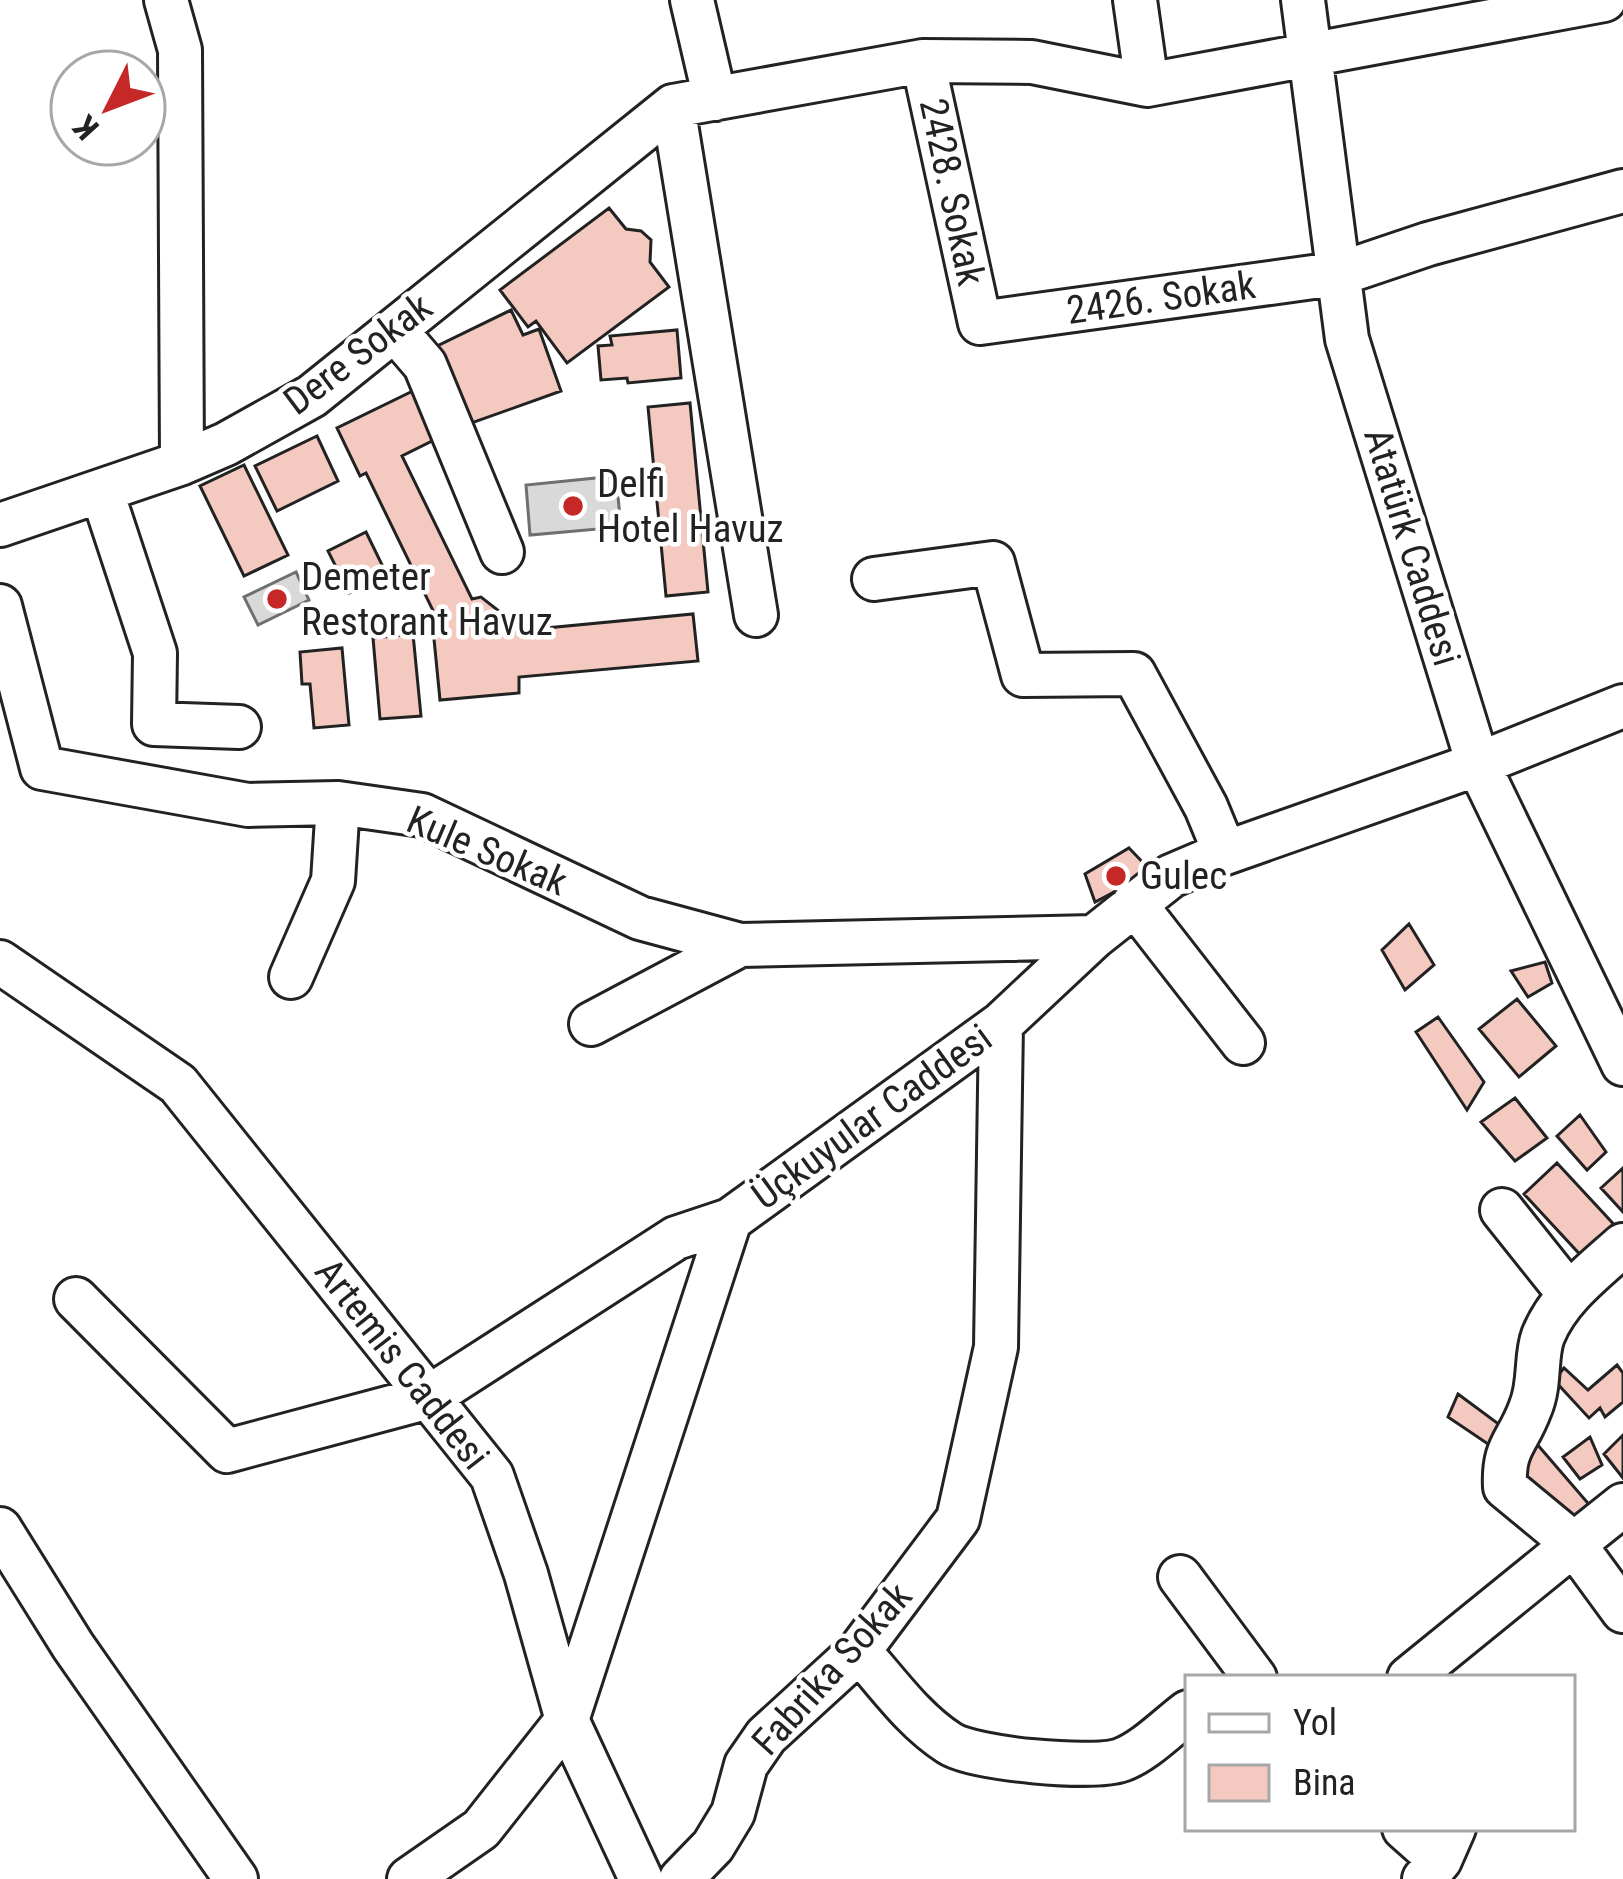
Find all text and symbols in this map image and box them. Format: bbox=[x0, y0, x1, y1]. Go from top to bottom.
north arrow bbox=[48, 48, 168, 168]
street label: 2428. Sokak bbox=[910, 94, 994, 290]
text: K bbox=[65, 107, 107, 148]
street label: 2426. Sokak bbox=[1064, 262, 1259, 334]
street label: Dere Sokak bbox=[275, 283, 441, 424]
street label: Atatürk Caddesi bbox=[1354, 423, 1470, 671]
place label: Delfi Hotel Havuz bbox=[597, 461, 784, 552]
marker: Delfi Hotel Havuz bbox=[560, 493, 586, 519]
place label: Demeter Restorant Havuz bbox=[301, 554, 553, 645]
marker: Demeter Restorant Havuz bbox=[264, 586, 290, 612]
street label: Kule Sokak bbox=[400, 797, 574, 905]
place label: Gulec bbox=[1140, 853, 1227, 899]
marker: Gulec bbox=[1103, 863, 1129, 889]
street label: Üçkuyular Caddesi bbox=[743, 1015, 1001, 1219]
street label: Artemis Caddesi bbox=[305, 1249, 499, 1479]
street label: Fabrika Sokak bbox=[743, 1573, 922, 1765]
legend bbox=[1185, 1675, 1575, 1831]
text: Yol bbox=[1293, 1702, 1337, 1744]
text: Bina bbox=[1293, 1762, 1356, 1804]

